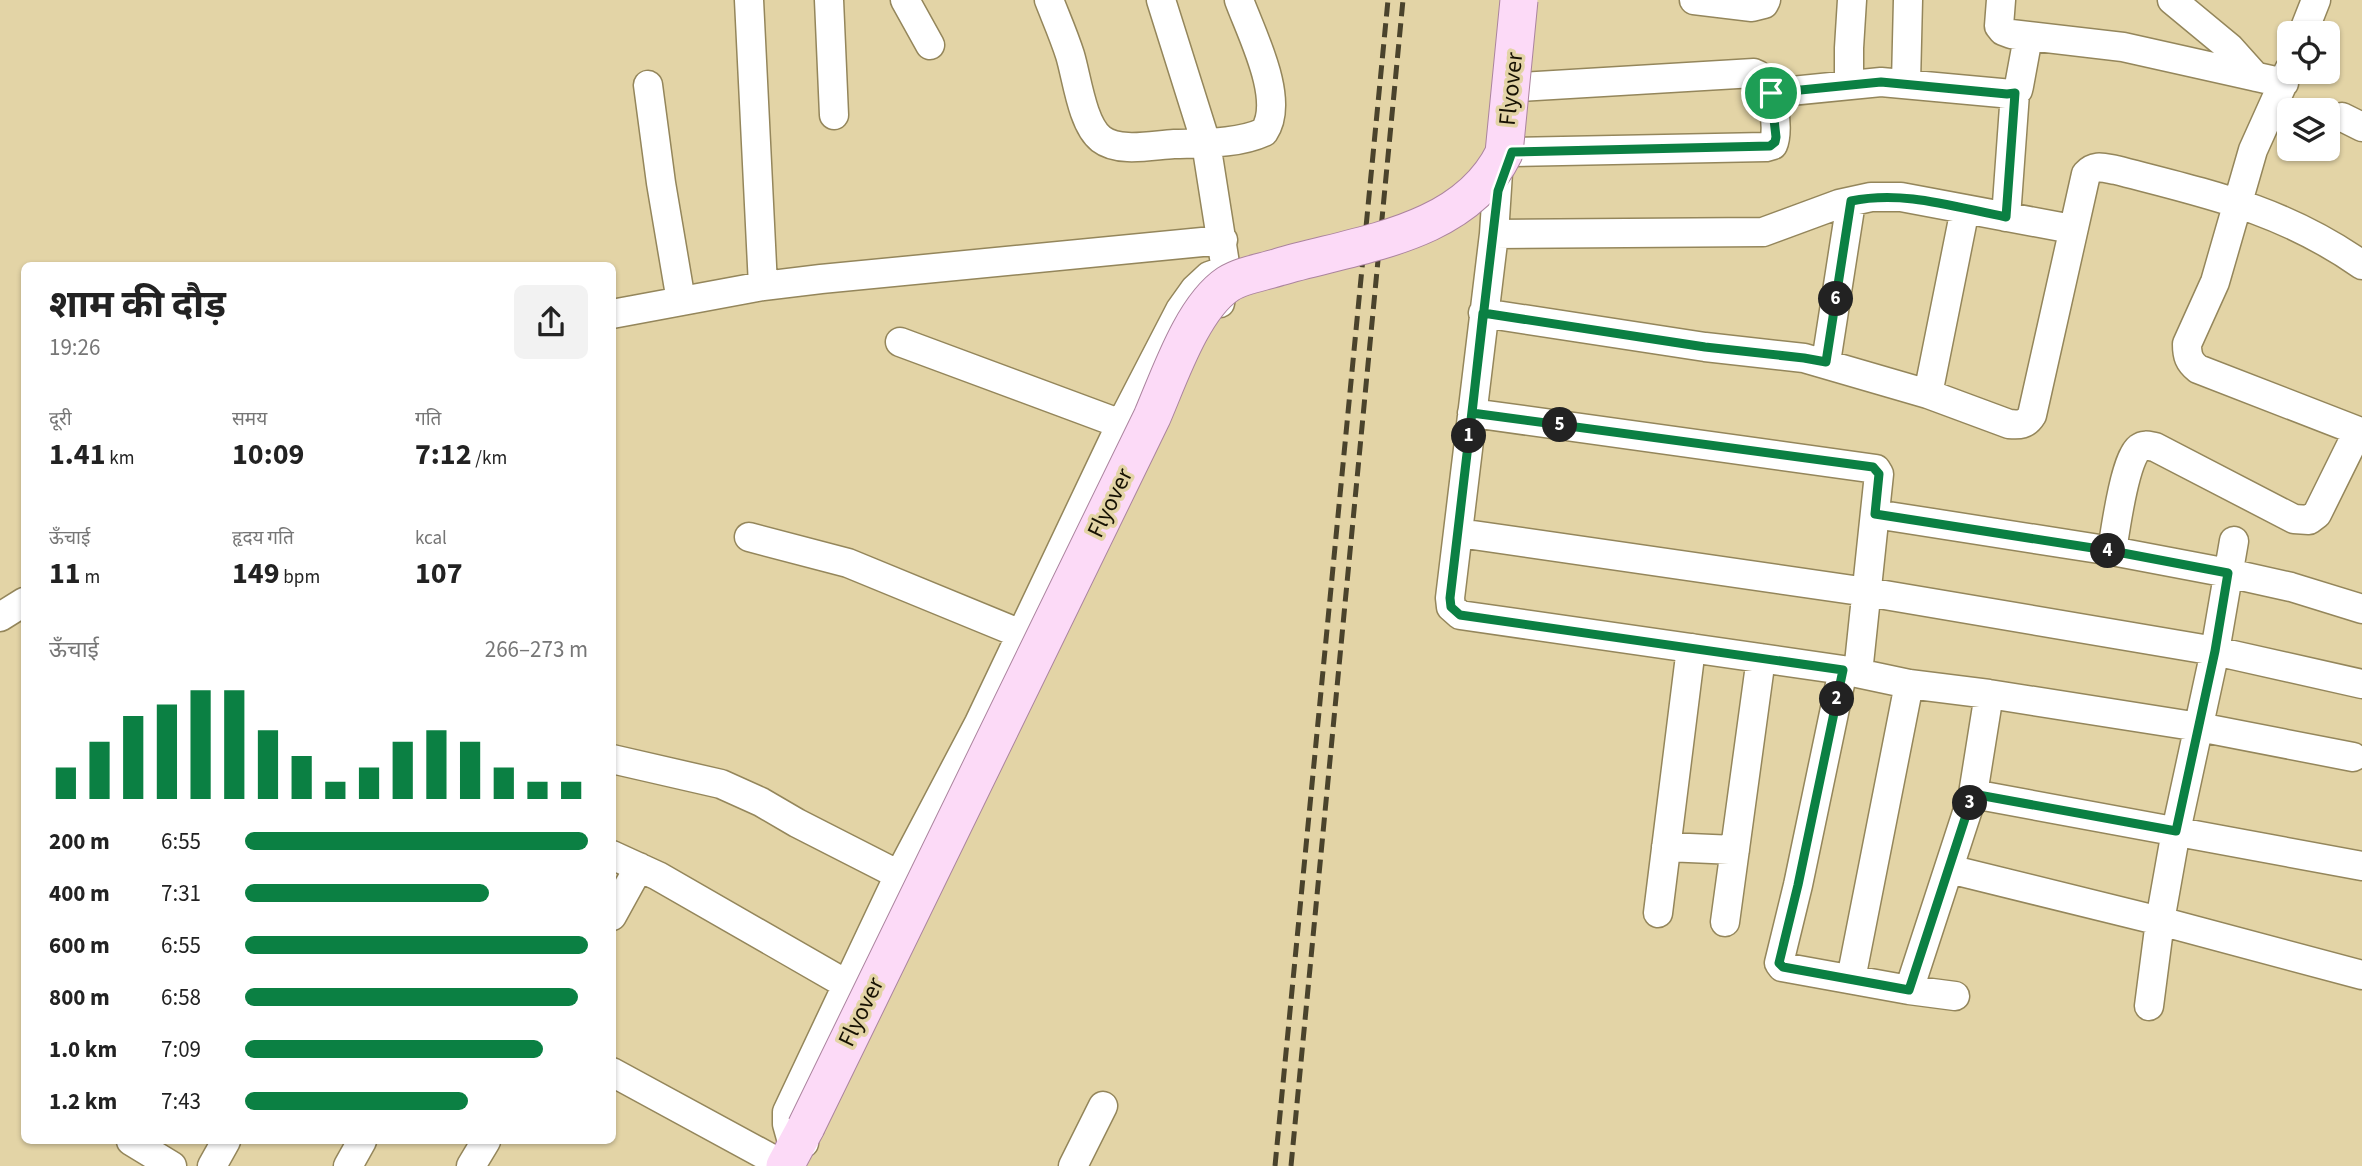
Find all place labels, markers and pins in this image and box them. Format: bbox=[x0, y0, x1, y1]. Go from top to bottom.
pin bbox=[1741, 63, 1801, 123]
pin: 6 bbox=[1818, 282, 1854, 316]
pin: 5 bbox=[1542, 408, 1578, 442]
pin: 1 bbox=[1452, 418, 1486, 453]
pin: 4 bbox=[2090, 534, 2126, 568]
pin: 2 bbox=[1820, 682, 1854, 716]
pin: 3 bbox=[1952, 786, 1988, 820]

